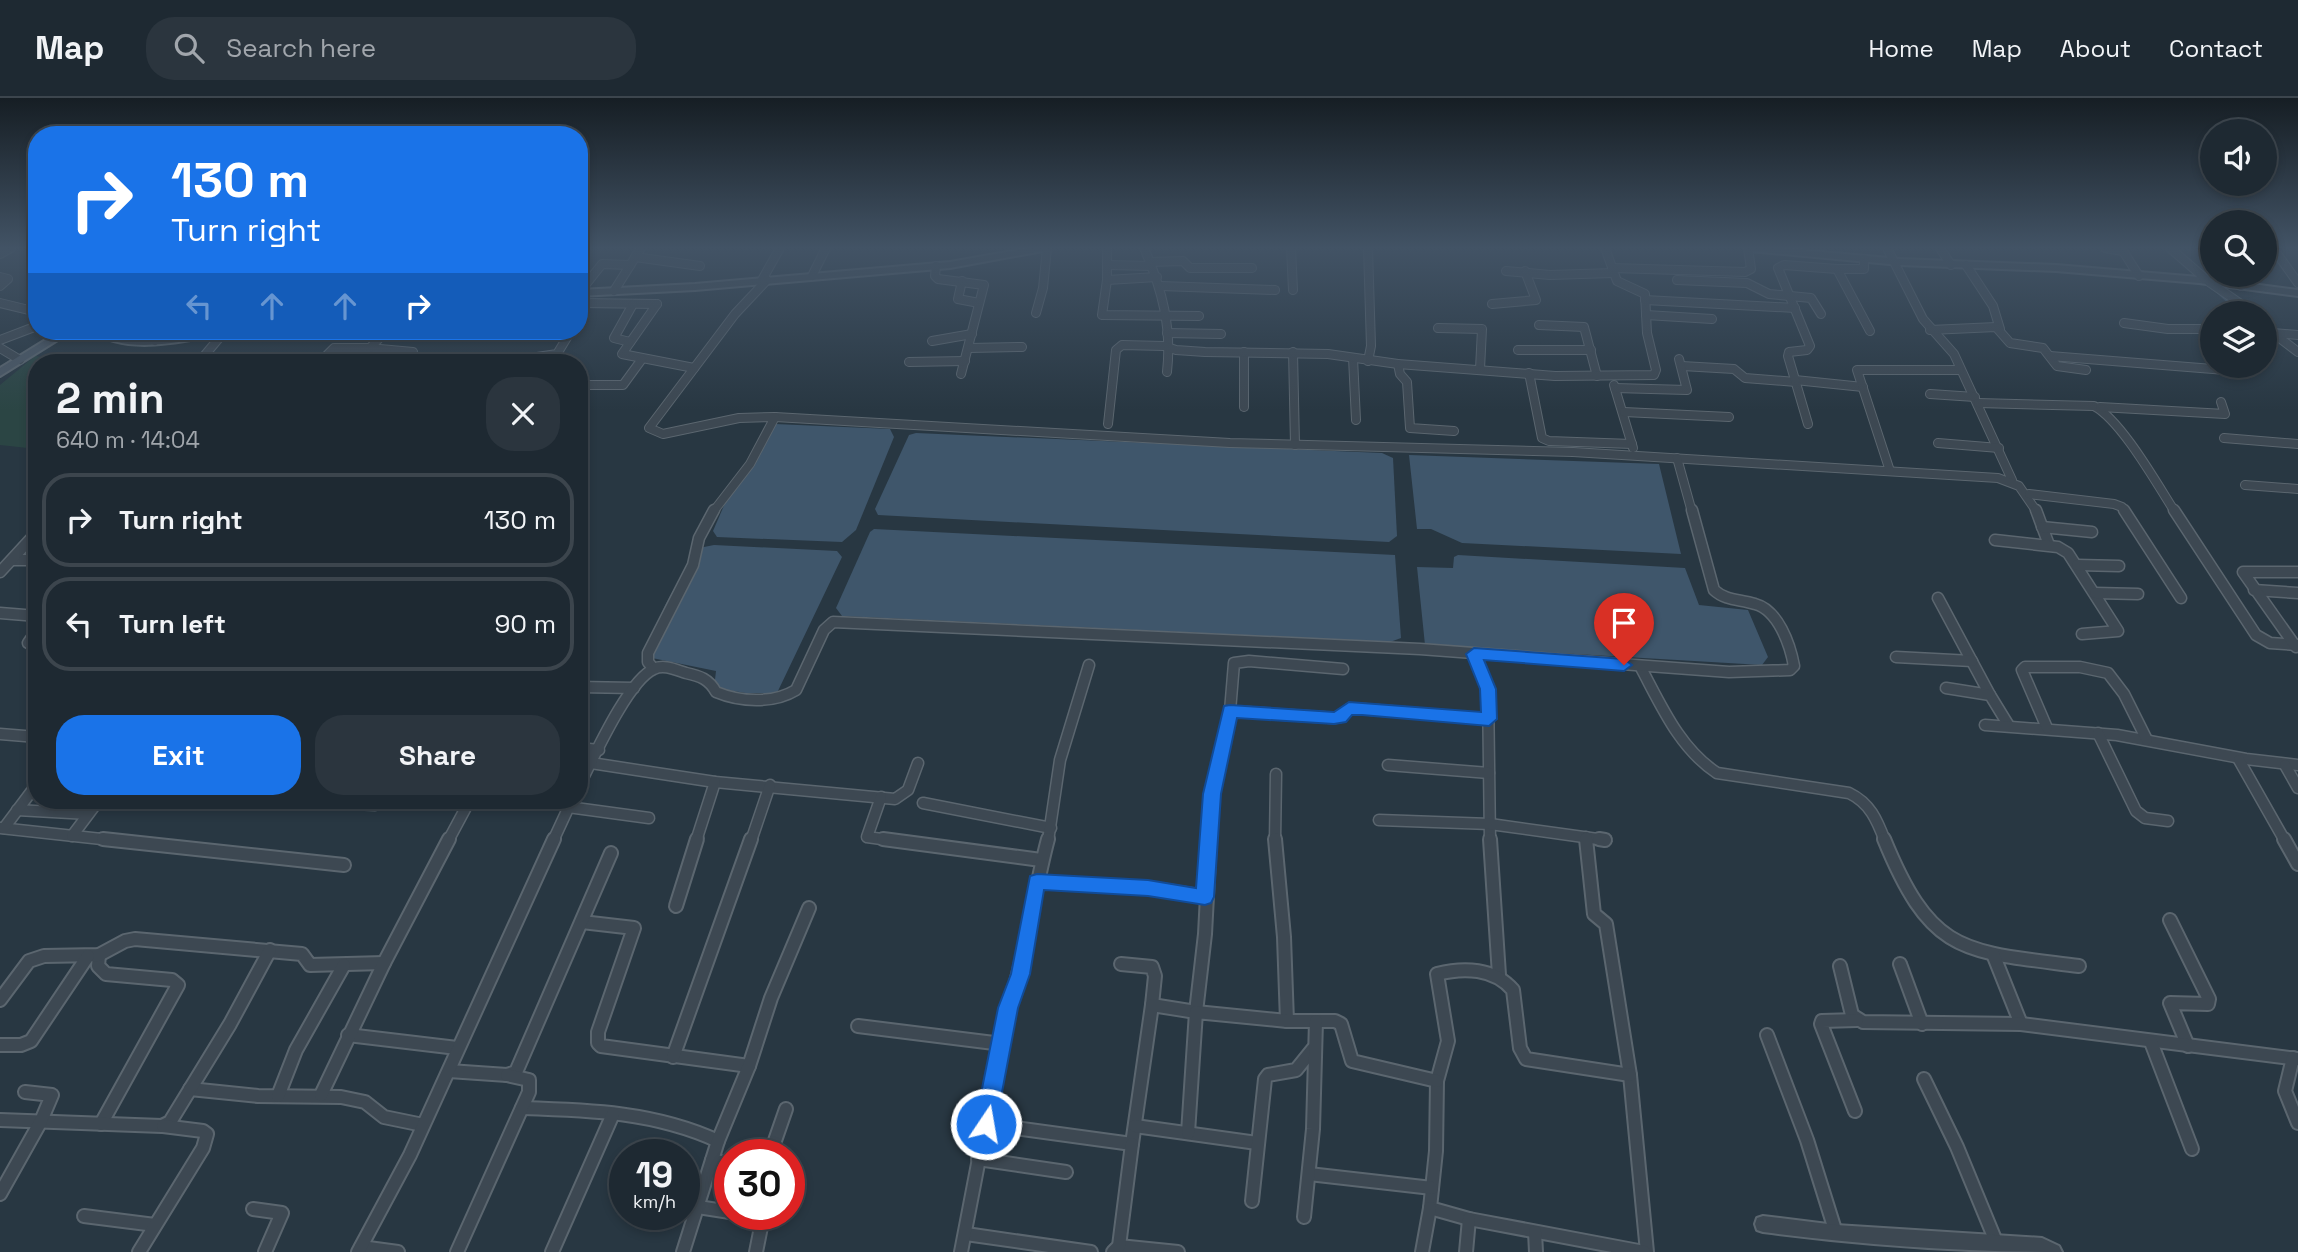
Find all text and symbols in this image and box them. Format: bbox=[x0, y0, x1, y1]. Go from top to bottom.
search box bbox=[146, 17, 636, 80]
text: Map bbox=[35, 27, 104, 69]
icon: search bbox=[170, 29, 208, 67]
text: Search here bbox=[226, 31, 376, 65]
text: Home bbox=[1868, 33, 1934, 64]
text: Map bbox=[1972, 33, 2022, 64]
text: About bbox=[2060, 33, 2131, 64]
text: Contact bbox=[2169, 33, 2263, 64]
map controls bbox=[2200, 119, 2277, 378]
button: sound bbox=[2200, 119, 2277, 196]
text: 130 m bbox=[171, 149, 309, 211]
icon: right bbox=[56, 154, 147, 245]
text: Turn right bbox=[171, 210, 321, 250]
button: search bbox=[2200, 210, 2277, 287]
icon: left bbox=[180, 287, 218, 325]
icon: ahead bbox=[253, 287, 291, 325]
icon: ahead bbox=[326, 287, 364, 325]
icon: right bbox=[399, 287, 437, 325]
button: layers bbox=[2200, 301, 2277, 378]
text: 2 min bbox=[56, 372, 165, 425]
button: close bbox=[486, 377, 560, 451]
text: 640 m · 14:04 bbox=[56, 425, 200, 455]
icon: right bbox=[60, 501, 98, 539]
text: Turn right bbox=[119, 503, 243, 537]
text: 130 m bbox=[484, 503, 556, 537]
pin bbox=[1594, 593, 1654, 665]
icon: arrive bbox=[1605, 604, 1643, 642]
icon: left bbox=[60, 605, 98, 643]
text: Turn left bbox=[119, 607, 226, 641]
text: 90 m bbox=[494, 607, 556, 641]
button: Exit bbox=[56, 715, 301, 795]
button: Share bbox=[315, 715, 560, 795]
position arrow bbox=[949, 1087, 1023, 1161]
speed limit sign: 30 bbox=[714, 1139, 805, 1230]
text: 19 bbox=[636, 1153, 673, 1197]
text: km/h bbox=[633, 1190, 676, 1213]

